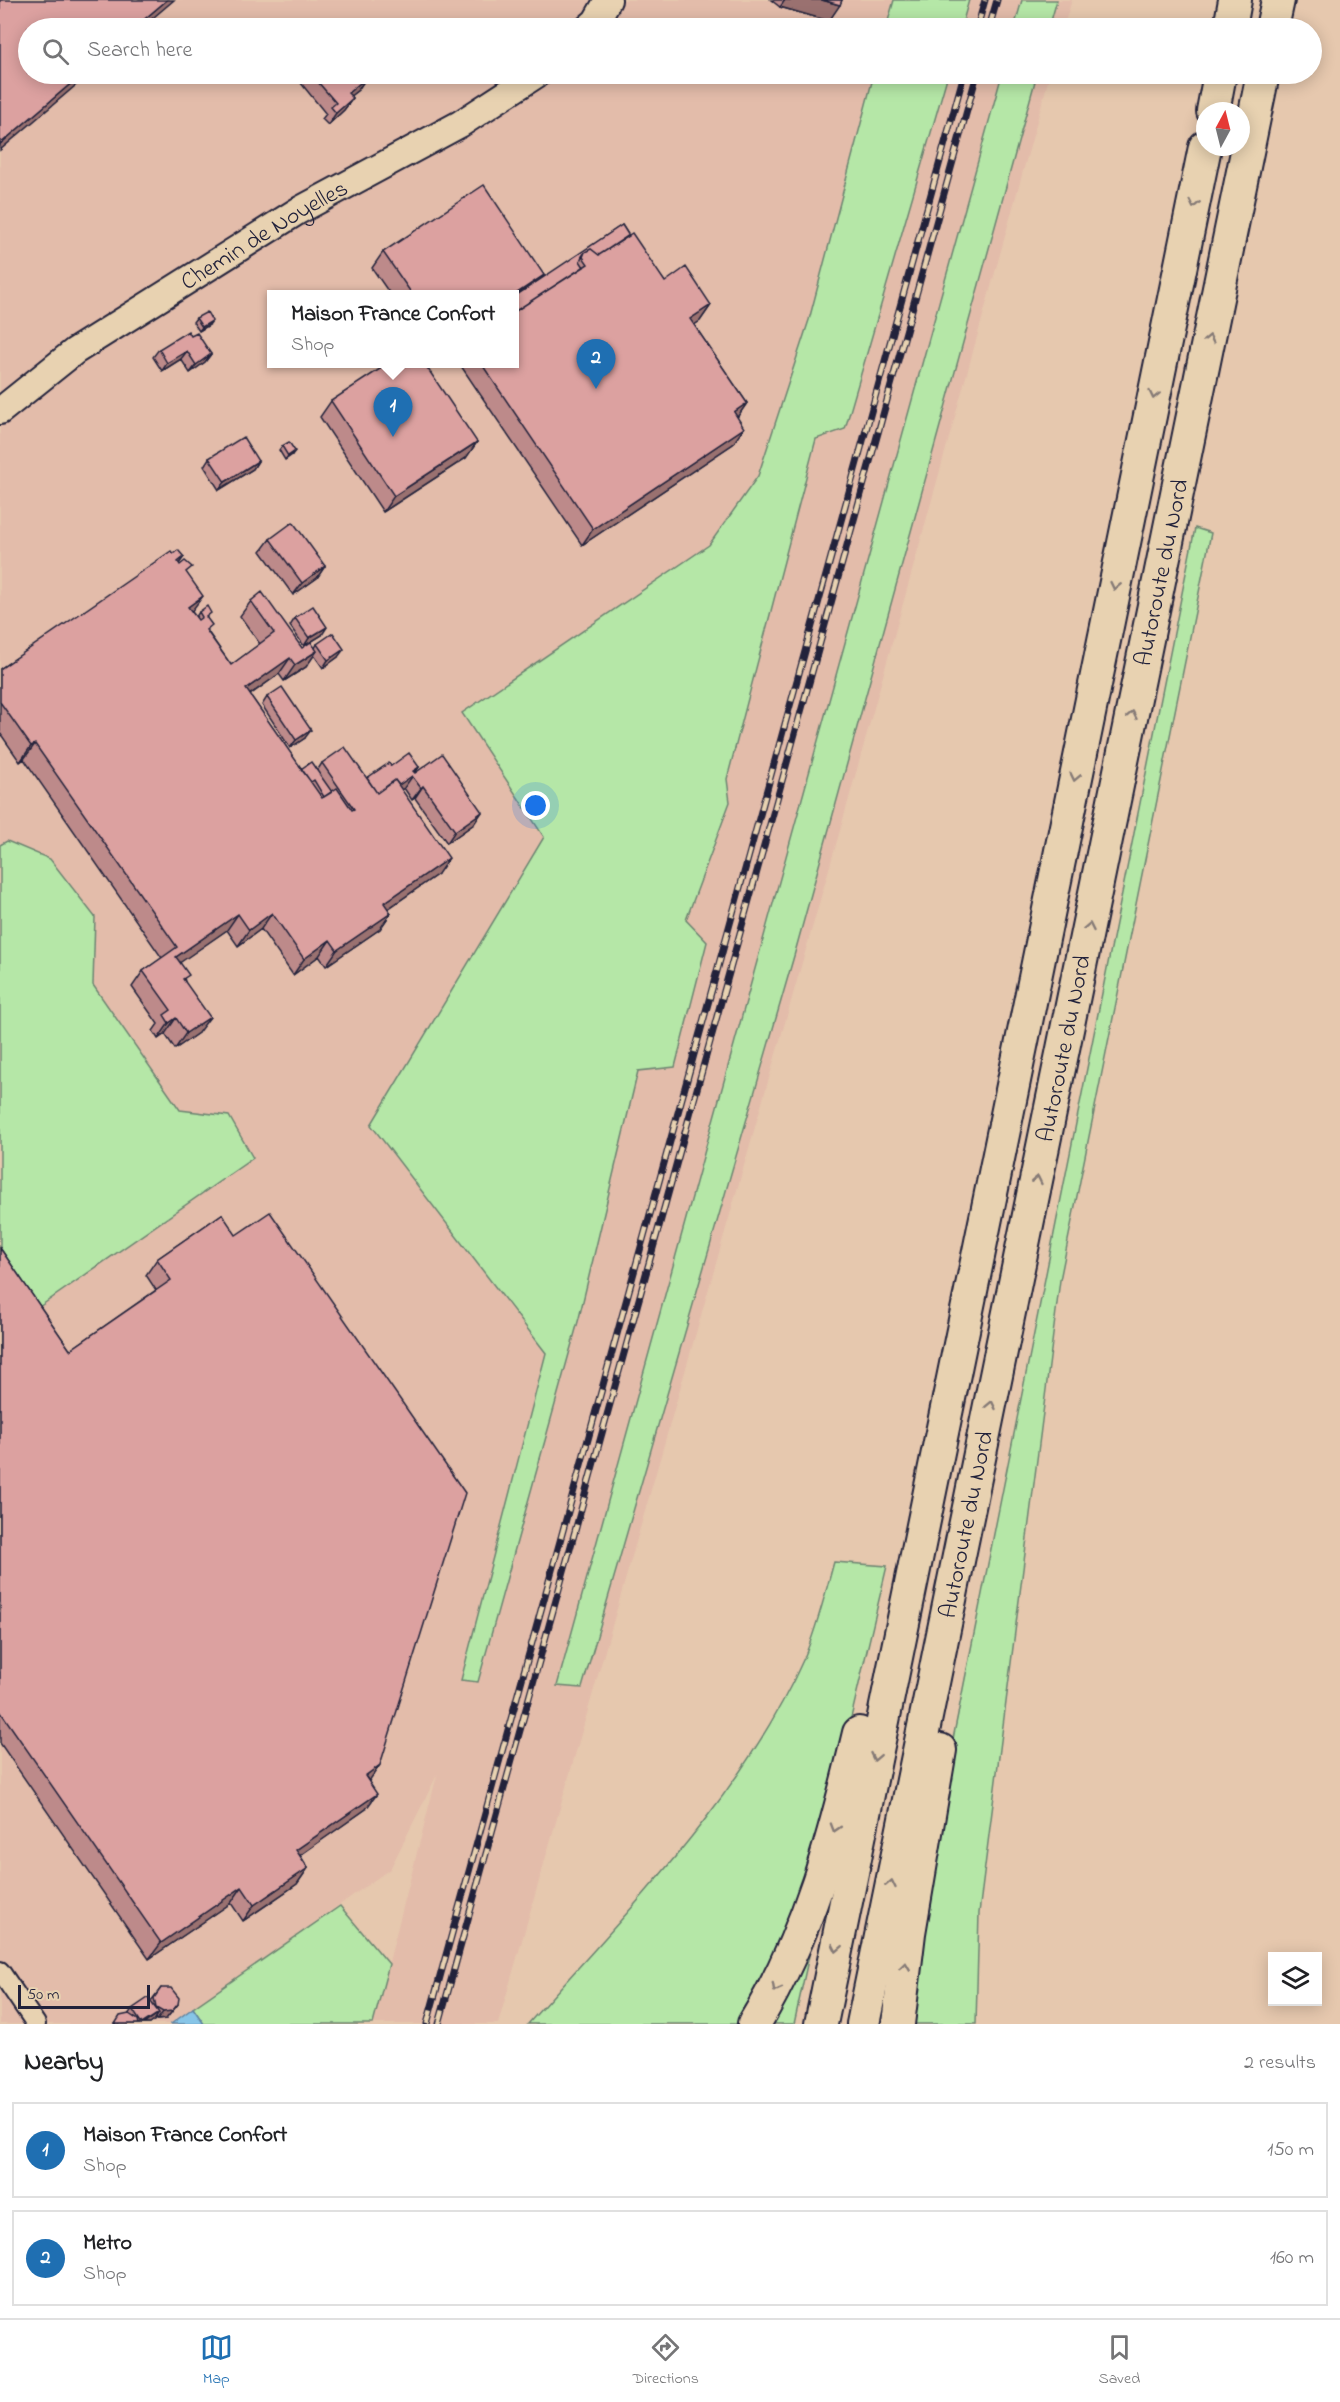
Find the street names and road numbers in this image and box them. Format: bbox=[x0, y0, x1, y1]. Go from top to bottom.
street label: Chemin de Noyelles bbox=[174, 172, 355, 301]
street label: Autoroute du Nord bbox=[1127, 476, 1200, 669]
street label: Autoroute du Nord bbox=[1029, 952, 1102, 1146]
street label: Autoroute du Nord bbox=[932, 1428, 1004, 1622]

